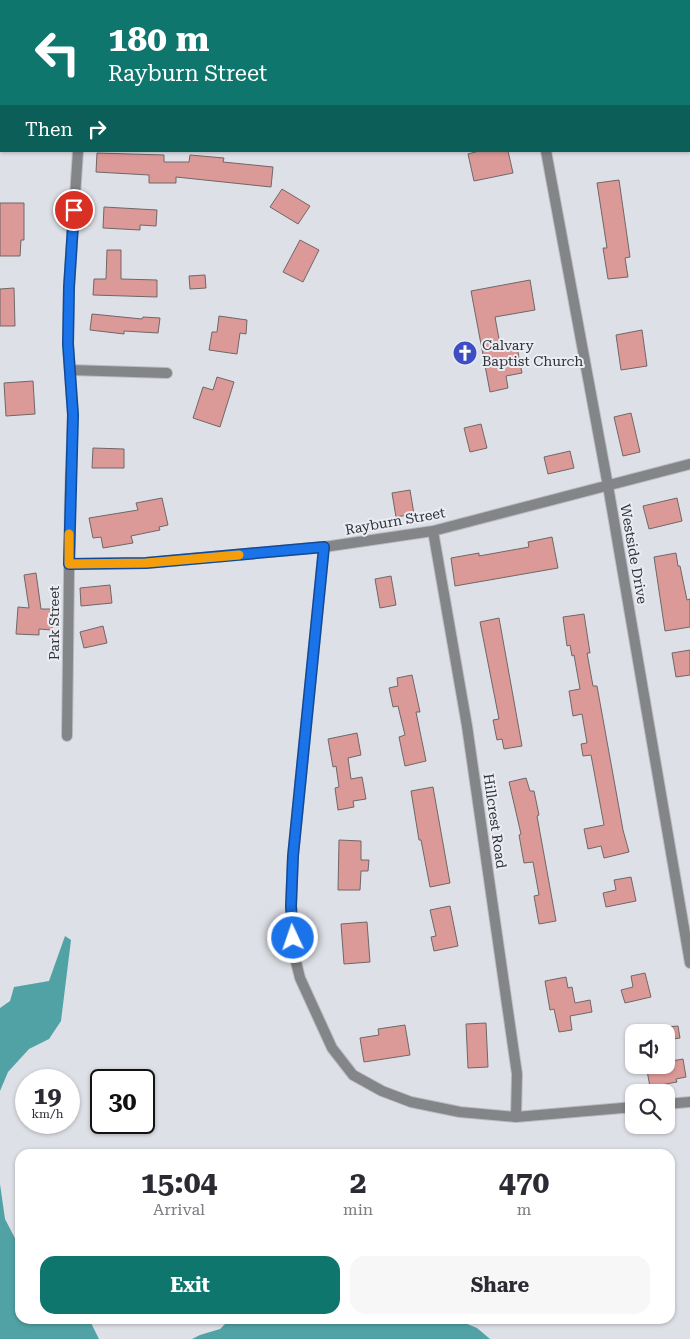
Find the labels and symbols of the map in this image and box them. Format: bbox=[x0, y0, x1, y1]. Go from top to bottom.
pin bbox=[53, 189, 95, 231]
place label: Calvary Baptist Church bbox=[482, 337, 583, 369]
church icon: Calvary Baptist Church bbox=[452, 340, 478, 366]
street label: Westside Drive bbox=[617, 503, 651, 605]
street label: Rayburn Street bbox=[344, 504, 446, 538]
street label: Park Street bbox=[46, 586, 62, 660]
street label: Hillcrest Road bbox=[480, 772, 510, 870]
position arrow bbox=[266, 911, 318, 963]
speed limit sign: 30 bbox=[90, 1069, 155, 1134]

